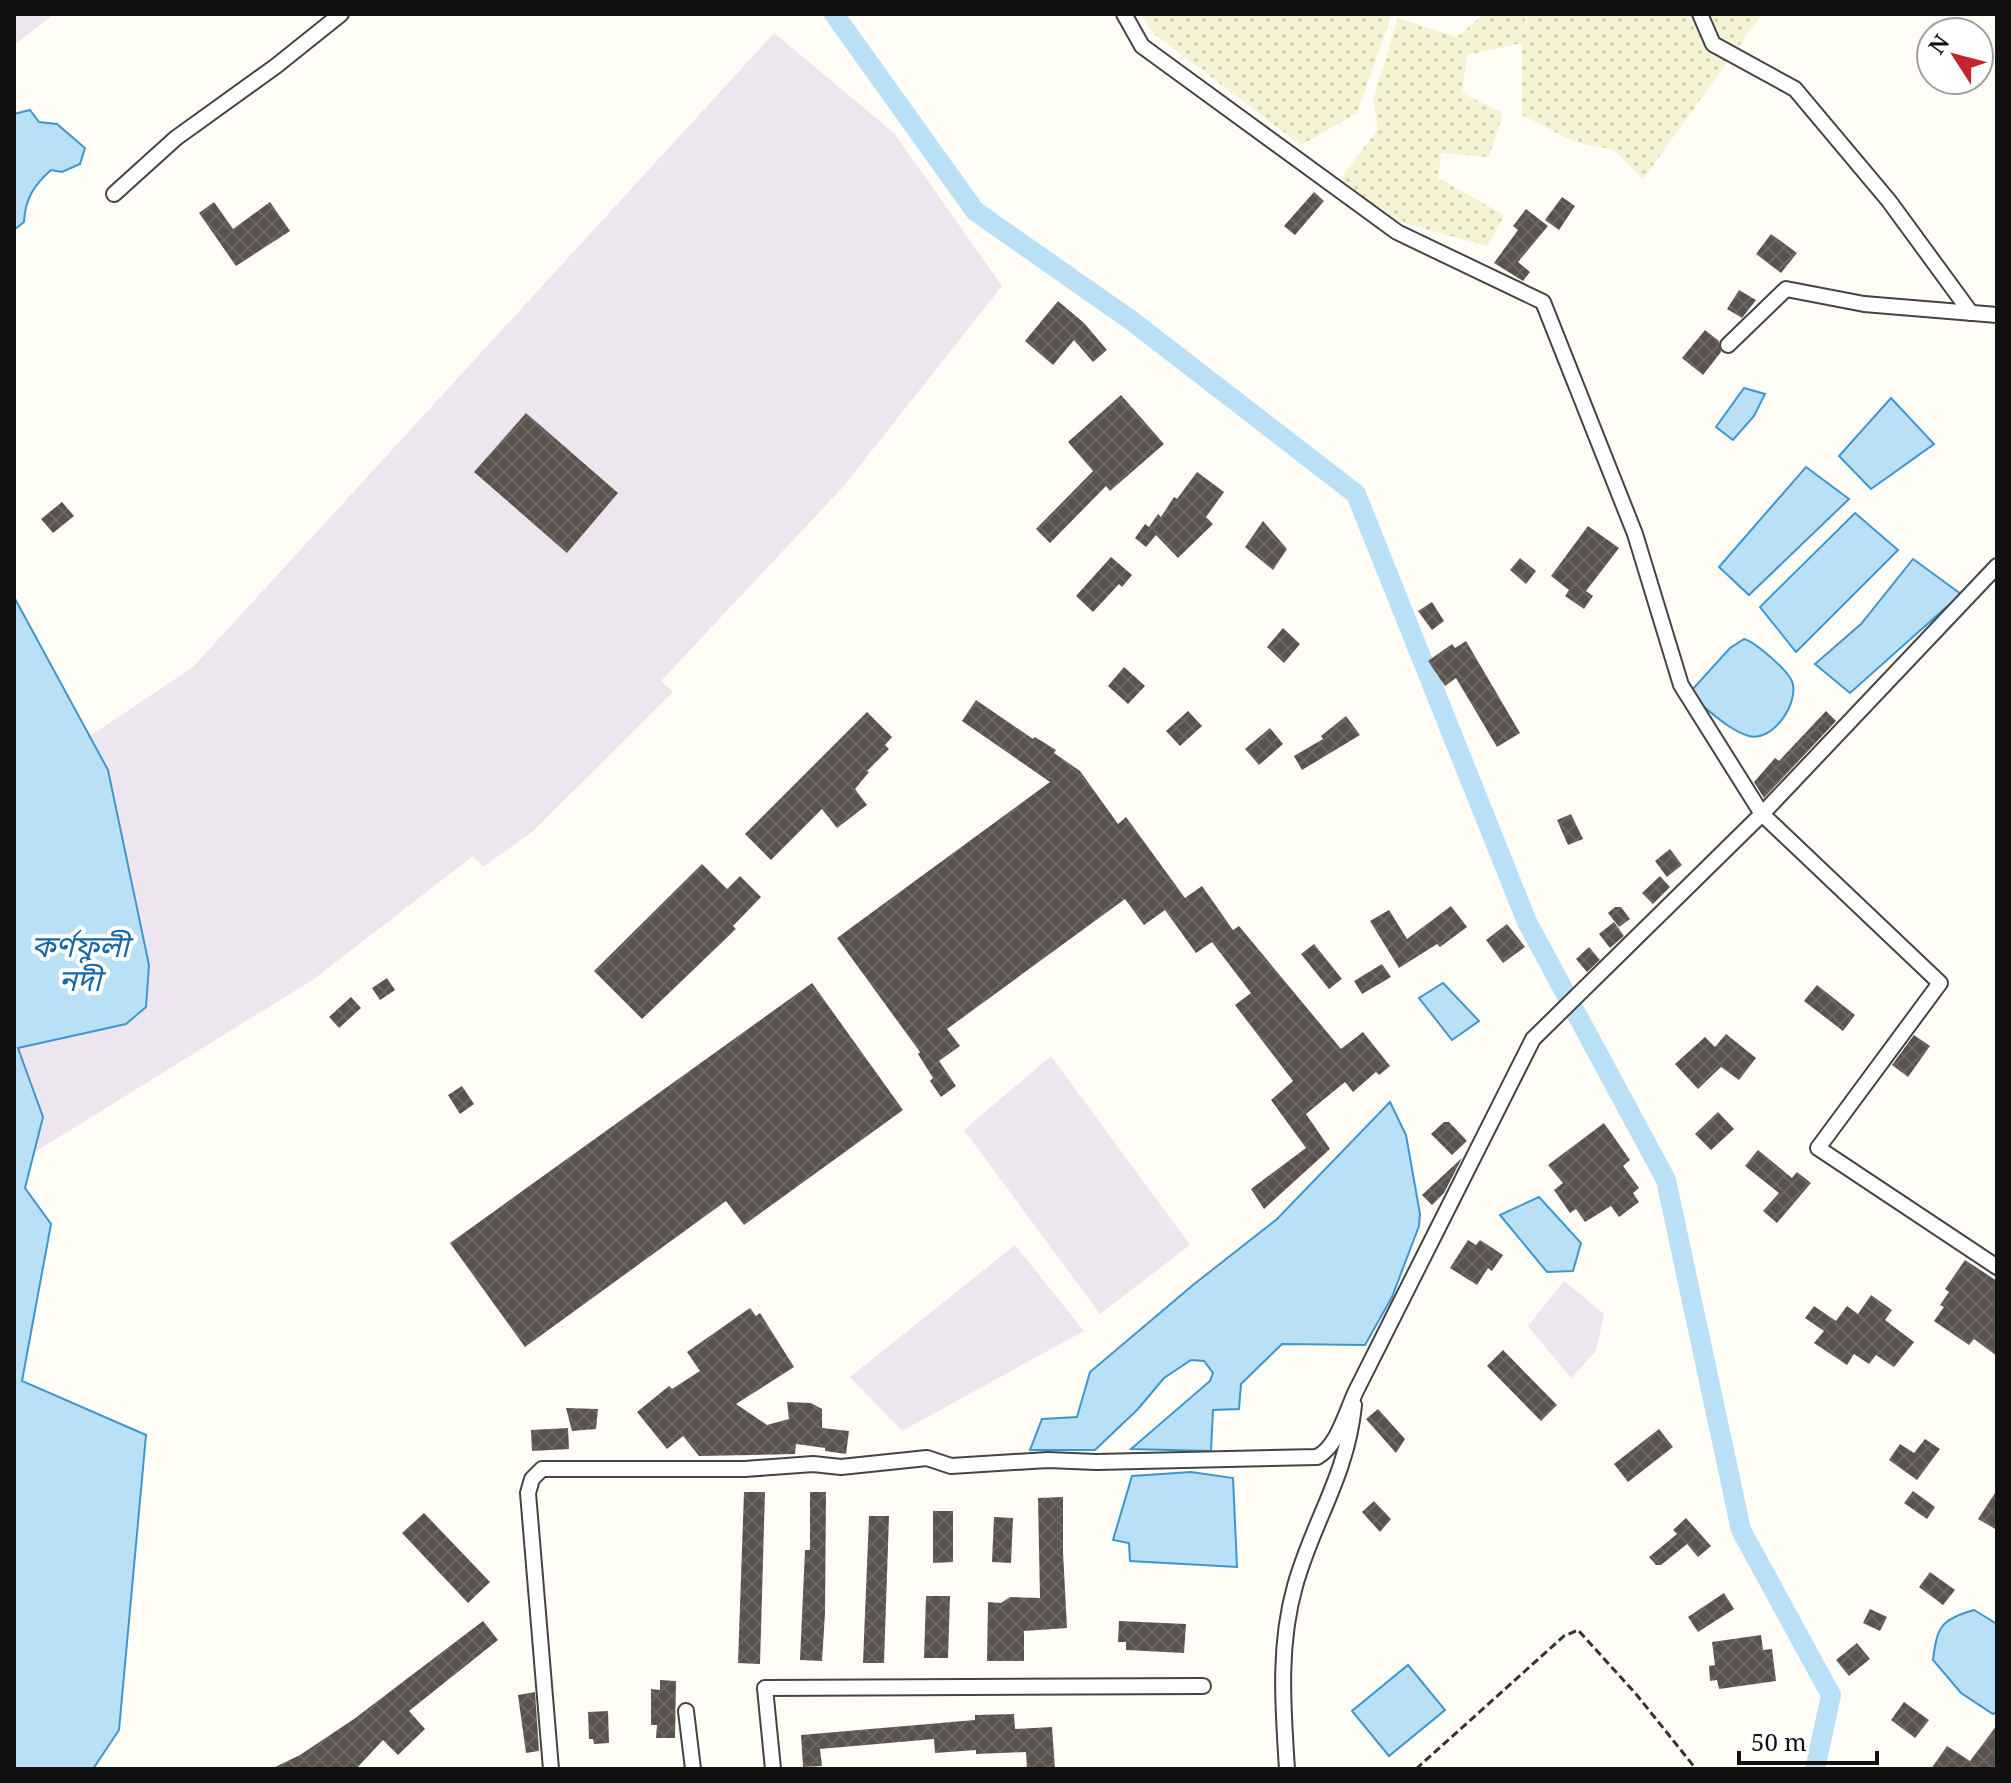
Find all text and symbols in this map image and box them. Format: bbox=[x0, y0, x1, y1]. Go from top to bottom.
north arrow bbox=[1915, 16, 1995, 96]
text: N bbox=[1921, 28, 1955, 59]
water label: কর্ণফুলী নদী bbox=[31, 925, 134, 1000]
scale bar bbox=[1739, 1715, 1877, 1765]
text: 50 m bbox=[1751, 1725, 1807, 1758]

